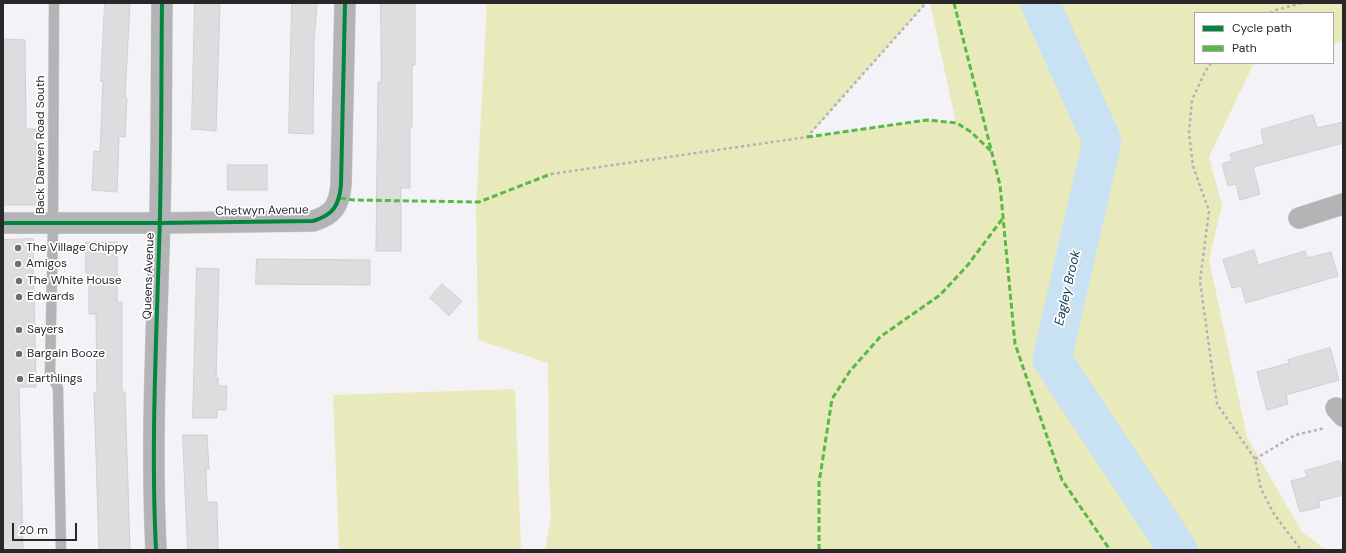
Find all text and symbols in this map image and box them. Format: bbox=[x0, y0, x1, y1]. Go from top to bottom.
legend bbox=[1194, 12, 1334, 64]
text: Cycle path bbox=[1232, 20, 1292, 36]
text: Path bbox=[1232, 40, 1257, 56]
street label: Back Darwen Road South bbox=[34, 76, 48, 214]
street label: Chetwyn Avenue bbox=[215, 203, 309, 219]
street label: Queens Avenue bbox=[140, 232, 158, 320]
place label: The Village Chippy bbox=[26, 241, 128, 255]
marker: The Village Chippy bbox=[13, 243, 23, 253]
water label: Eagley Brook bbox=[1052, 249, 1084, 327]
place label: Amigos bbox=[26, 257, 67, 271]
marker: Amigos bbox=[13, 259, 23, 269]
place label: The White House bbox=[27, 274, 122, 288]
marker: The White House bbox=[14, 276, 24, 286]
place label: Edwards bbox=[27, 290, 75, 304]
marker: Edwards bbox=[14, 292, 24, 302]
place label: Sayers bbox=[27, 323, 64, 337]
marker: Sayers bbox=[14, 325, 24, 335]
place label: Bargain Booze bbox=[27, 347, 105, 361]
marker: Bargain Booze bbox=[14, 349, 24, 359]
place label: Earthlings bbox=[28, 372, 83, 386]
marker: Earthlings bbox=[15, 374, 25, 384]
scale bar bbox=[14, 515, 79, 541]
text: 20 m bbox=[19, 522, 48, 538]

